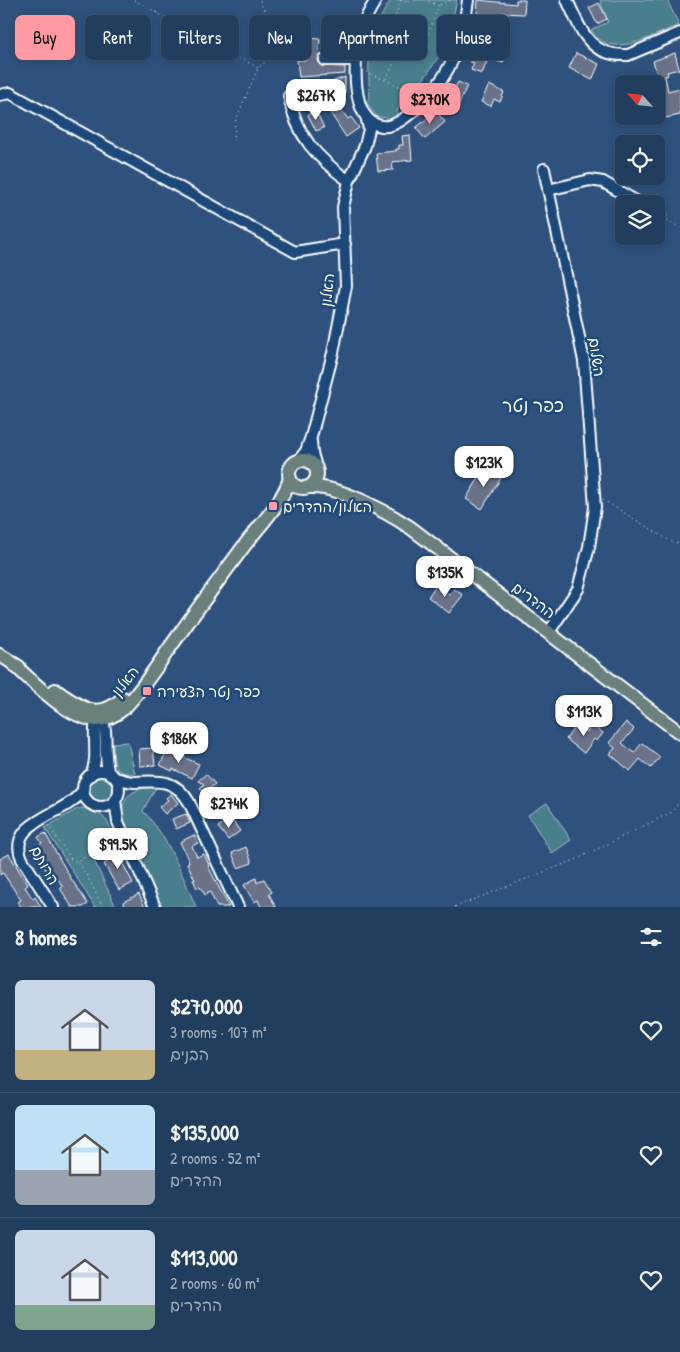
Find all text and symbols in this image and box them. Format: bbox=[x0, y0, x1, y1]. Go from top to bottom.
chip: Buy bbox=[15, 15, 75, 60]
chip: Rent bbox=[85, 15, 151, 60]
chip: Filters bbox=[161, 15, 239, 60]
chip: New bbox=[249, 15, 311, 60]
chip: Apartment bbox=[321, 15, 427, 60]
chip: House bbox=[437, 15, 510, 60]
north arrow bbox=[615, 75, 665, 125]
map controls bbox=[615, 75, 665, 245]
pin: $267K bbox=[281, 78, 351, 121]
pin: $270K bbox=[395, 82, 465, 125]
text: $267K bbox=[297, 84, 335, 106]
text: $270K bbox=[410, 88, 450, 110]
button: locate bbox=[615, 135, 665, 185]
button: layers bbox=[615, 195, 665, 245]
street label: האלון bbox=[315, 272, 339, 308]
street label: השלום bbox=[584, 336, 610, 378]
district label: כפר נטר bbox=[502, 393, 564, 418]
pin: $123K bbox=[449, 446, 519, 488]
text: $123K bbox=[466, 451, 502, 473]
place label: האלון/ההדרים bbox=[283, 496, 372, 517]
marker: האלון/ההדרים bbox=[267, 500, 279, 512]
pin: $135K bbox=[410, 556, 480, 598]
text: $135K bbox=[427, 561, 463, 583]
street label: ההדרים bbox=[508, 577, 560, 623]
street label: האלון bbox=[106, 661, 144, 701]
place label: כפר נטר הצעירה bbox=[157, 681, 260, 702]
marker: כפר נטר הצעירה bbox=[141, 685, 153, 697]
pin: $113K bbox=[549, 694, 619, 737]
text: $113K bbox=[566, 700, 602, 722]
pin: $186K bbox=[144, 722, 214, 764]
text: $186K bbox=[161, 727, 197, 749]
pin: $274K bbox=[194, 786, 264, 829]
text: $274K bbox=[210, 792, 248, 814]
pin: $99.5K bbox=[77, 828, 159, 870]
text: $99.5K bbox=[99, 833, 137, 855]
street label: הרותם bbox=[26, 841, 64, 889]
text: 8 homes bbox=[15, 923, 77, 952]
icon: filters bbox=[637, 923, 665, 951]
text: $270,000 bbox=[170, 992, 243, 1021]
icon: home bbox=[55, 1000, 115, 1060]
icon: heart bbox=[637, 1016, 665, 1044]
text: 3 rooms · 107 m² bbox=[170, 1021, 267, 1043]
text: הבנים bbox=[170, 1043, 209, 1065]
text: $135,000 bbox=[170, 1118, 239, 1147]
icon: home bbox=[55, 1125, 115, 1185]
icon: heart bbox=[637, 1141, 665, 1169]
text: 2 rooms · 52 m² bbox=[170, 1147, 260, 1169]
text: ההדרים bbox=[170, 1169, 222, 1191]
text: $113,000 bbox=[170, 1243, 238, 1272]
icon: home bbox=[55, 1250, 115, 1310]
icon: heart bbox=[637, 1266, 665, 1294]
text: 2 rooms · 60 m² bbox=[170, 1272, 260, 1294]
text: ההדרים bbox=[170, 1294, 222, 1316]

